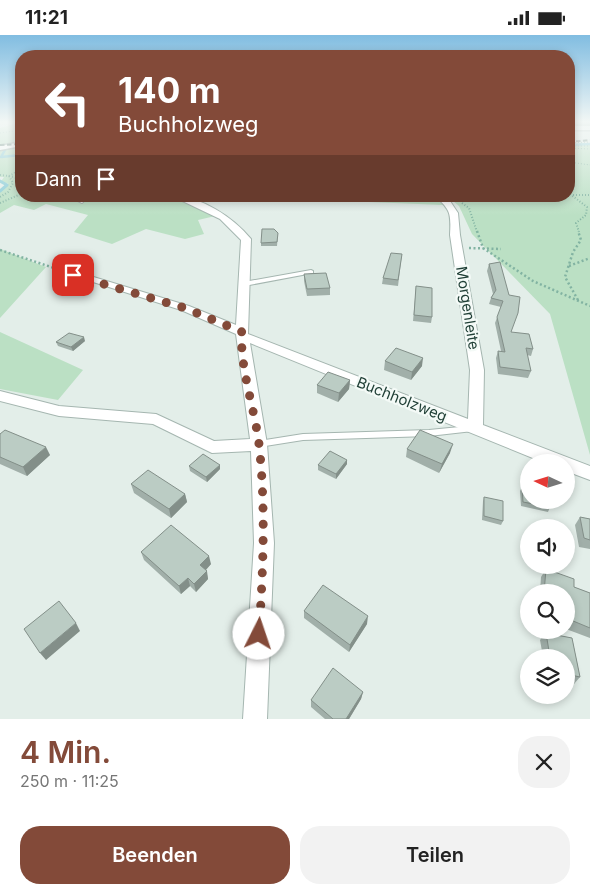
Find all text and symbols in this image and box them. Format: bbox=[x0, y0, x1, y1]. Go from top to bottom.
text: 11:21 bbox=[25, 6, 68, 29]
text: 140 m bbox=[118, 69, 221, 111]
icon: left bbox=[35, 70, 100, 135]
text: Buchholzweg bbox=[118, 111, 259, 137]
icon: arrive bbox=[92, 165, 120, 193]
text: Dann bbox=[35, 168, 82, 191]
pin bbox=[52, 254, 94, 296]
icon: arrive bbox=[59, 261, 87, 289]
street label: Morgenleite bbox=[452, 265, 484, 351]
street label: Buchholzweg bbox=[354, 372, 450, 426]
north arrow bbox=[520, 454, 575, 509]
map controls bbox=[520, 454, 575, 704]
button: sound bbox=[520, 519, 575, 574]
button: search bbox=[520, 584, 575, 639]
position arrow bbox=[232, 607, 284, 659]
button: layers bbox=[520, 649, 575, 704]
text: 4 Min. bbox=[20, 734, 111, 770]
button: close bbox=[518, 736, 570, 788]
text: 250 m · 11:25 bbox=[20, 771, 119, 791]
button: Beenden bbox=[20, 826, 290, 884]
button: Teilen bbox=[300, 826, 570, 884]

